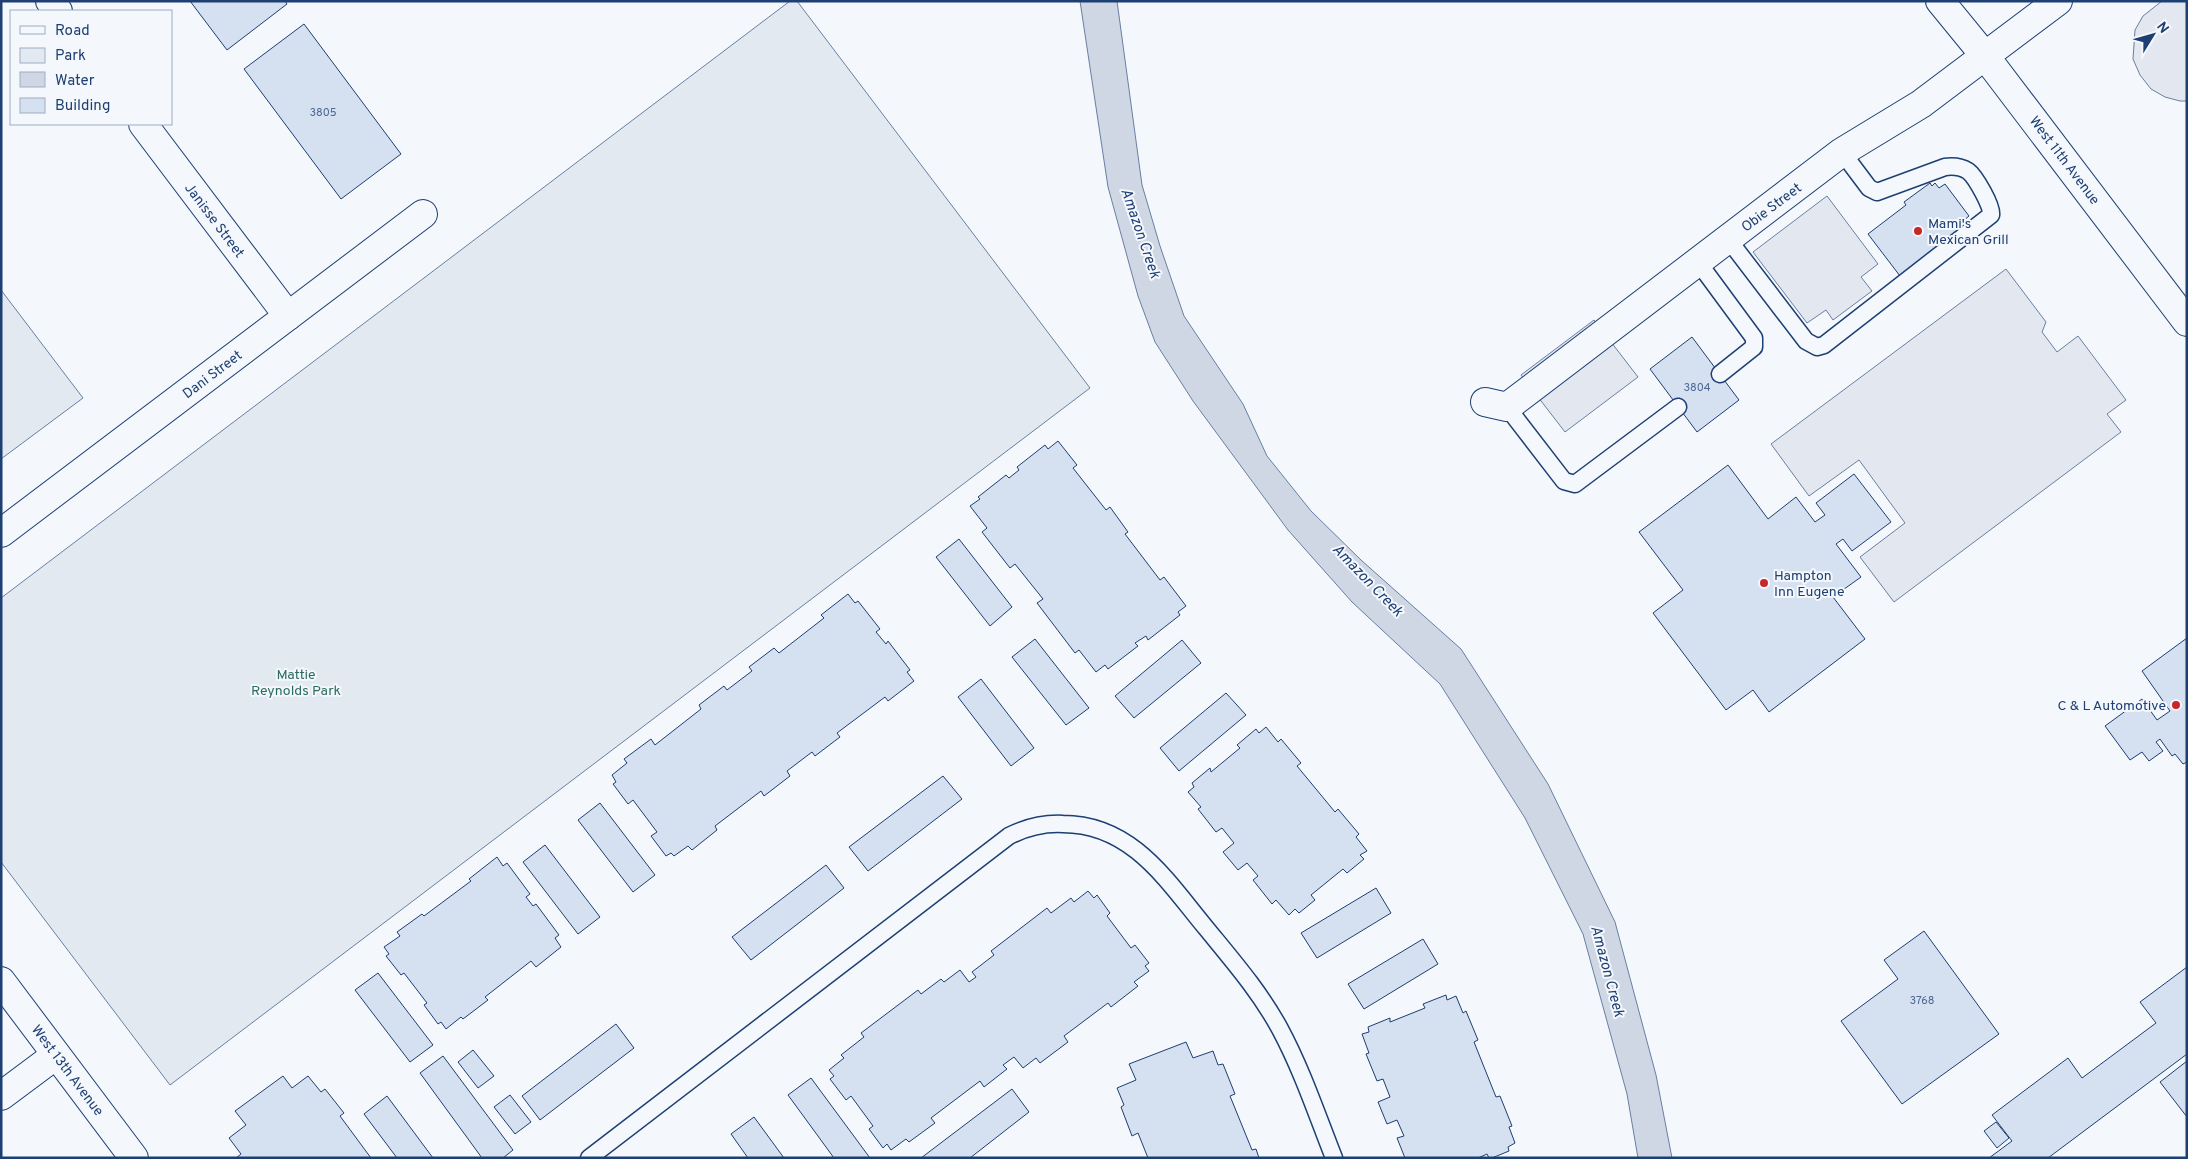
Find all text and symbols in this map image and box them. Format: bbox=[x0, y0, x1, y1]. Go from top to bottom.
legend bbox=[10, 10, 172, 125]
north arrow bbox=[2128, 10, 2178, 60]
text: N bbox=[2152, 19, 2172, 37]
text: Road bbox=[55, 22, 90, 41]
text: Park bbox=[55, 47, 86, 66]
text: Water bbox=[55, 72, 95, 91]
text: Building bbox=[55, 97, 110, 116]
house number: 3805 bbox=[309, 106, 337, 120]
street label: West 11th Avenue bbox=[2025, 113, 2103, 209]
street label: Janisse Street bbox=[180, 180, 247, 262]
street label: Obie Street bbox=[1738, 180, 1805, 236]
water label: Amazon Creek bbox=[1115, 186, 1164, 281]
place label: Mami's Mexican Grill bbox=[1928, 216, 2009, 249]
marker: Mami's Mexican Grill bbox=[1912, 225, 1924, 237]
street label: Dani Street bbox=[180, 347, 246, 403]
house number: 3804 bbox=[1683, 381, 1711, 395]
water label: Amazon Creek bbox=[1327, 541, 1407, 622]
place label: Hampton Inn Eugene bbox=[1774, 568, 1845, 601]
marker: Hampton Inn Eugene bbox=[1758, 577, 1770, 589]
park label: Mattie Reynolds Park bbox=[251, 667, 341, 700]
place label: C & L Automotive bbox=[2057, 698, 2166, 715]
marker: C & L Automotive bbox=[2170, 699, 2182, 711]
water label: Amazon Creek bbox=[1585, 924, 1628, 1020]
house number: 3768 bbox=[1910, 994, 1935, 1008]
street label: West 13th Avenue bbox=[27, 1022, 107, 1120]

